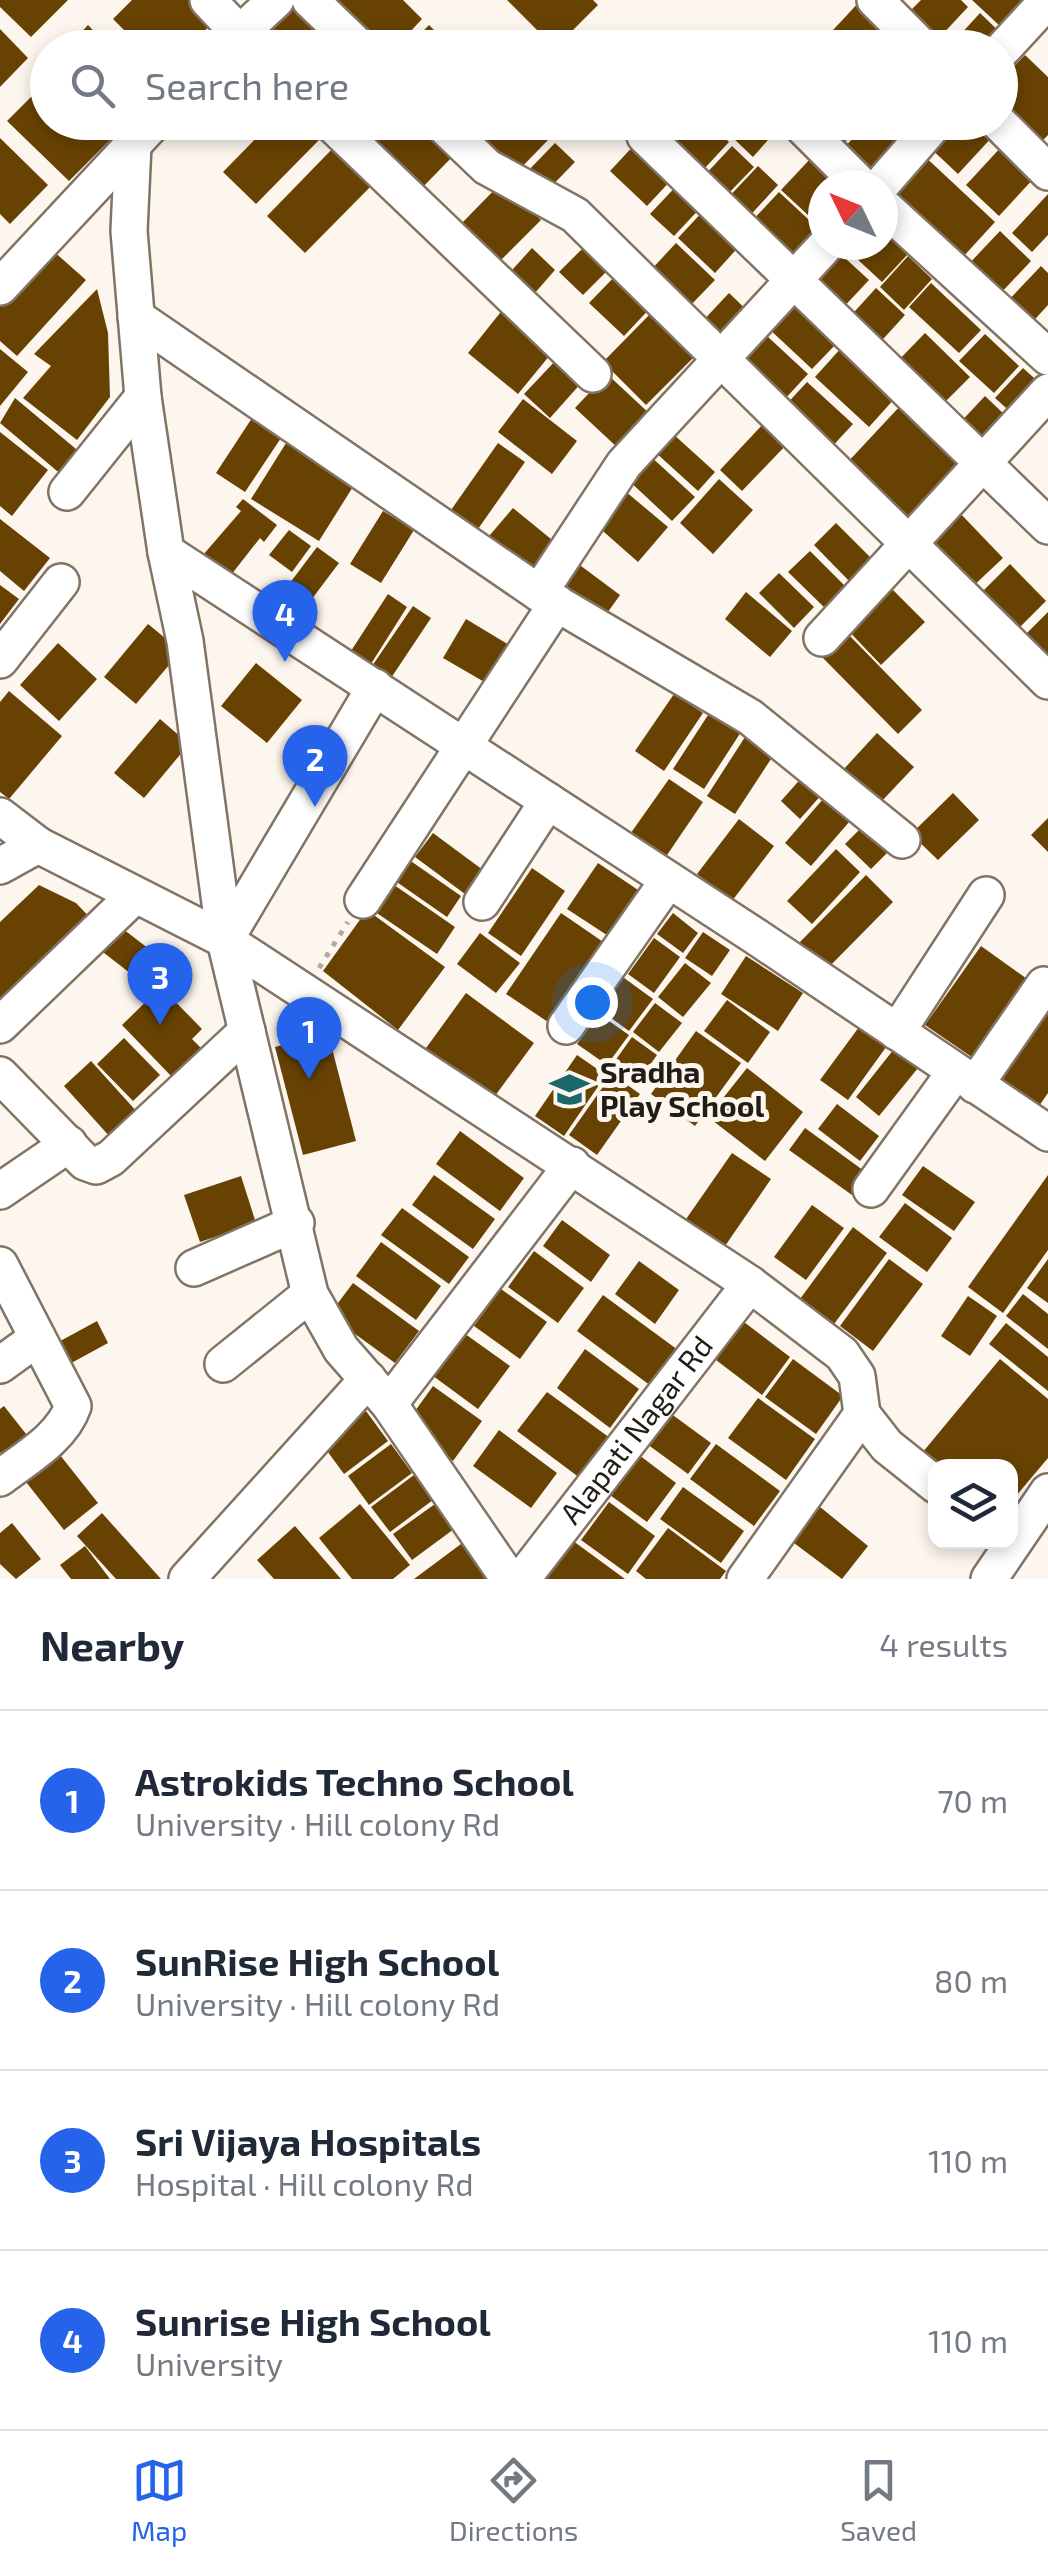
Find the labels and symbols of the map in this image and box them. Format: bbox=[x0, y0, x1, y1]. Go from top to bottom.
north arrow bbox=[808, 170, 898, 260]
pin: 4 bbox=[252, 580, 318, 662]
pin: 2 bbox=[282, 724, 348, 807]
pin: 3 bbox=[128, 942, 192, 1025]
your location bbox=[567, 977, 618, 1028]
pin: 1 bbox=[276, 996, 342, 1079]
place label: Sradha Play School bbox=[600, 1053, 764, 1124]
school or university icon: Sradha Play School bbox=[549, 1069, 591, 1111]
street label: Alapati Nagar Rd bbox=[551, 1328, 719, 1530]

